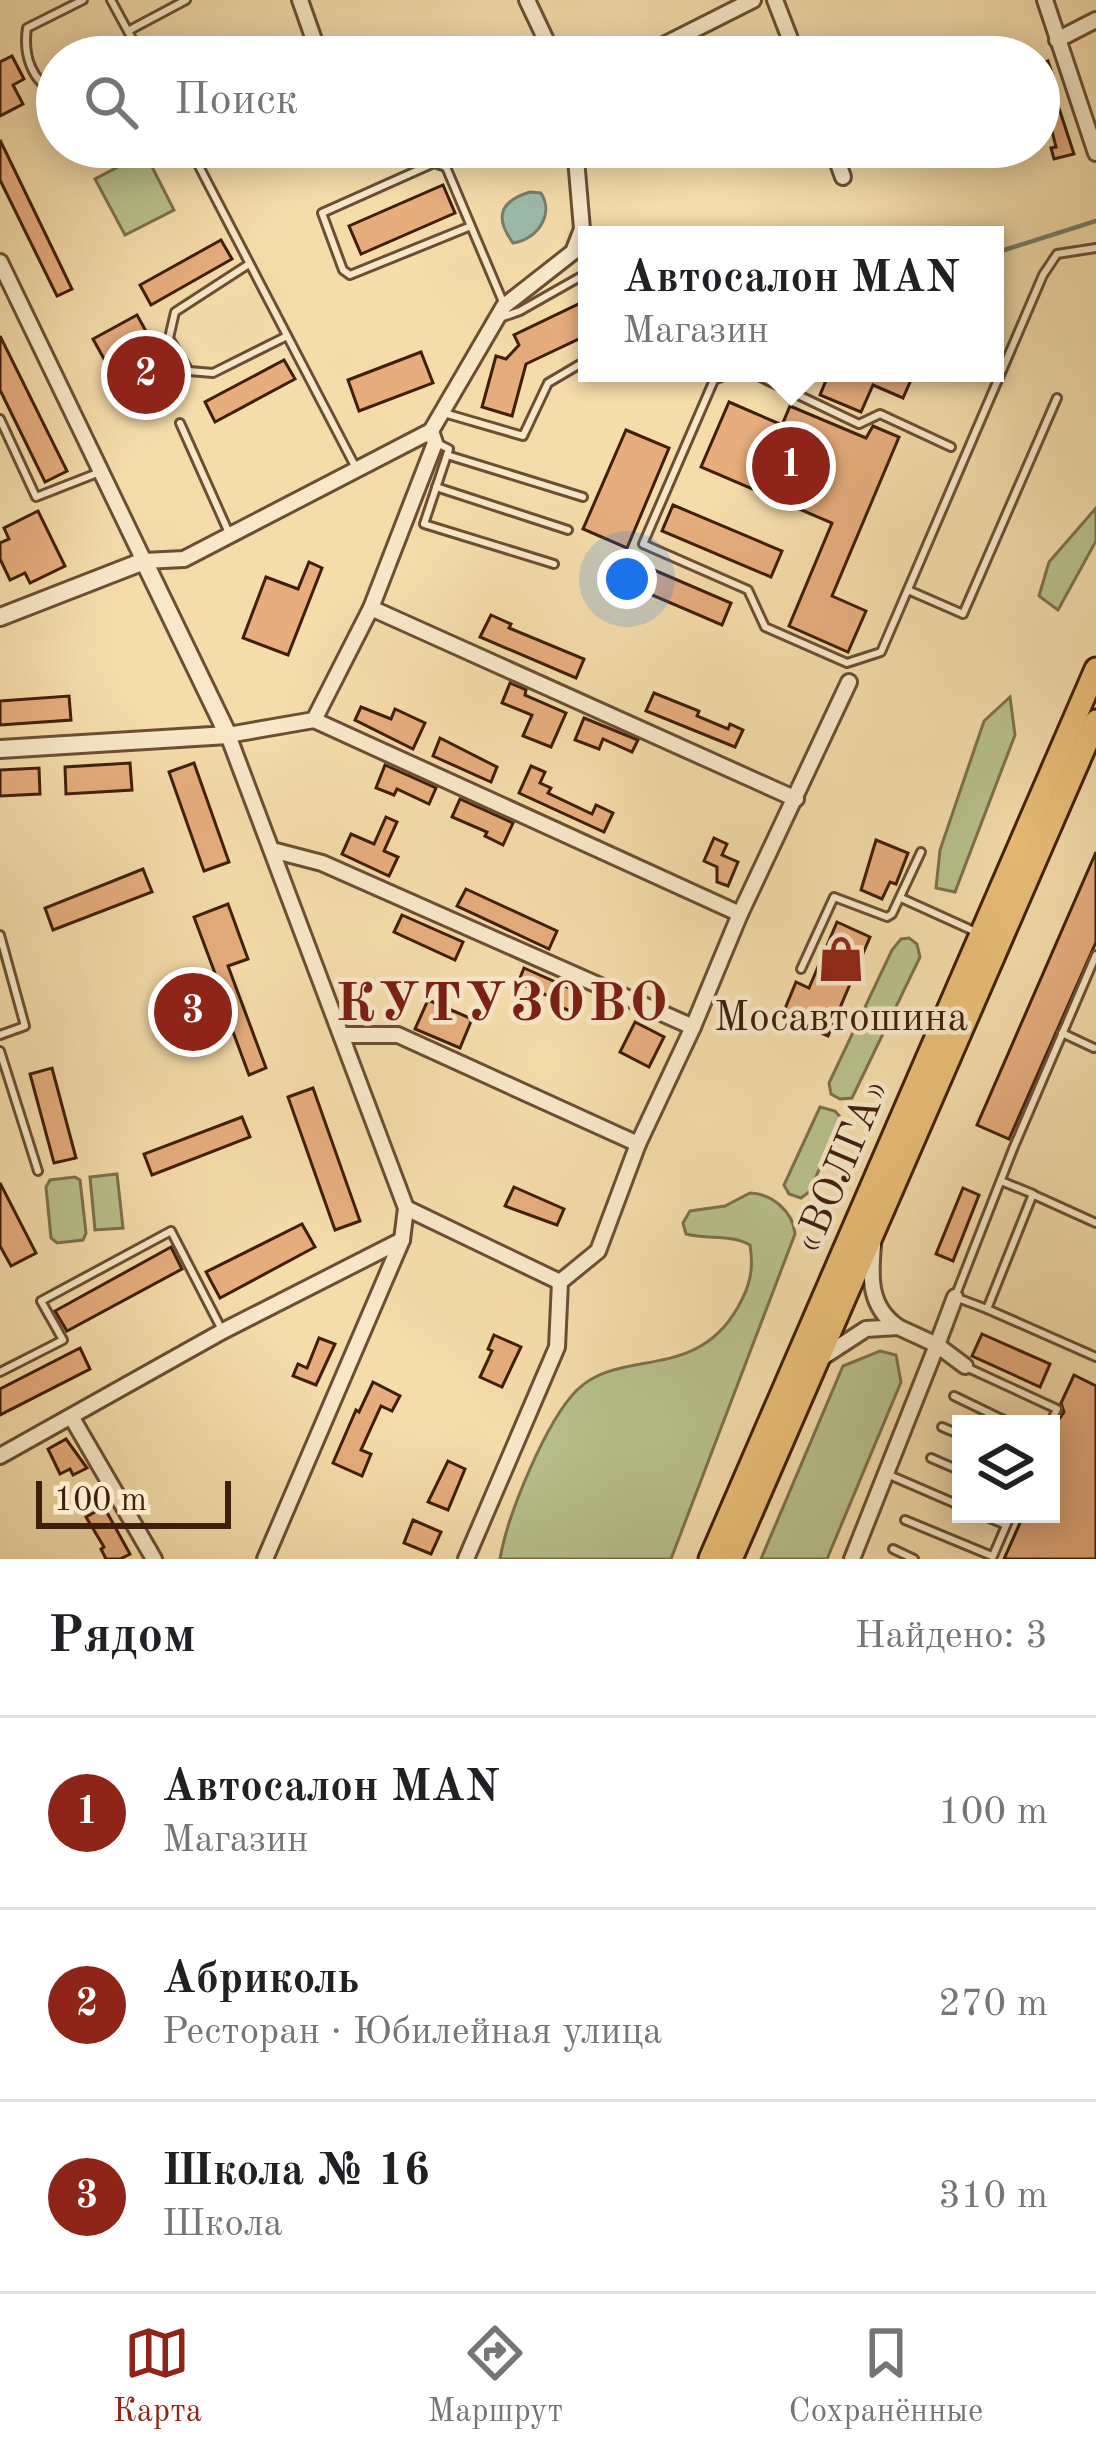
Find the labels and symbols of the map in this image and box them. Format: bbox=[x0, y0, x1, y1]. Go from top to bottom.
pin: 2 bbox=[107, 330, 185, 420]
pin: 1 bbox=[752, 421, 830, 511]
your location bbox=[597, 549, 657, 609]
shop icon: Мосавтошина bbox=[816, 934, 866, 984]
pin: 3 bbox=[154, 967, 232, 1057]
district label: КУТУЗОВО bbox=[335, 979, 671, 1033]
place label: Мосавтошина bbox=[714, 998, 968, 1040]
street label: «ВОЛГА» bbox=[787, 1073, 898, 1260]
scale bar bbox=[36, 1475, 231, 1528]

